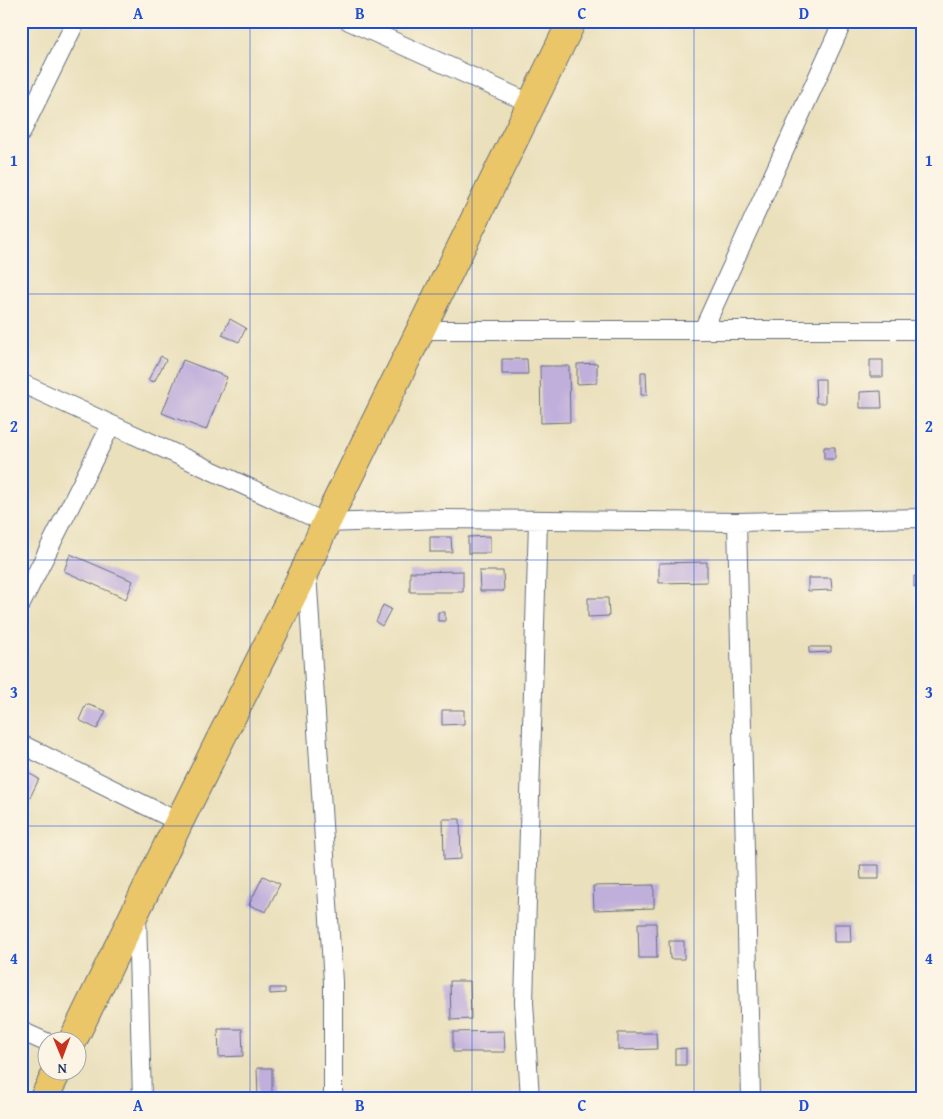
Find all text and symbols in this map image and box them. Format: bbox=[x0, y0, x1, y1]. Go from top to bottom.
text: A bbox=[133, 1, 144, 25]
text: B bbox=[355, 1, 365, 25]
text: C bbox=[577, 1, 587, 25]
text: D bbox=[799, 1, 809, 25]
text: 1 bbox=[10, 148, 18, 172]
text: 1 bbox=[925, 148, 933, 172]
text: 2 bbox=[10, 414, 18, 438]
text: 2 bbox=[925, 414, 933, 438]
text: 3 bbox=[10, 680, 18, 704]
text: 3 bbox=[925, 680, 933, 704]
text: 4 bbox=[10, 946, 18, 970]
text: 4 bbox=[925, 946, 933, 970]
north arrow bbox=[38, 1032, 88, 1082]
text: N bbox=[57, 1059, 67, 1079]
text: A bbox=[133, 1093, 144, 1117]
text: B bbox=[355, 1093, 365, 1117]
text: C bbox=[577, 1093, 587, 1117]
text: D bbox=[799, 1093, 809, 1117]

